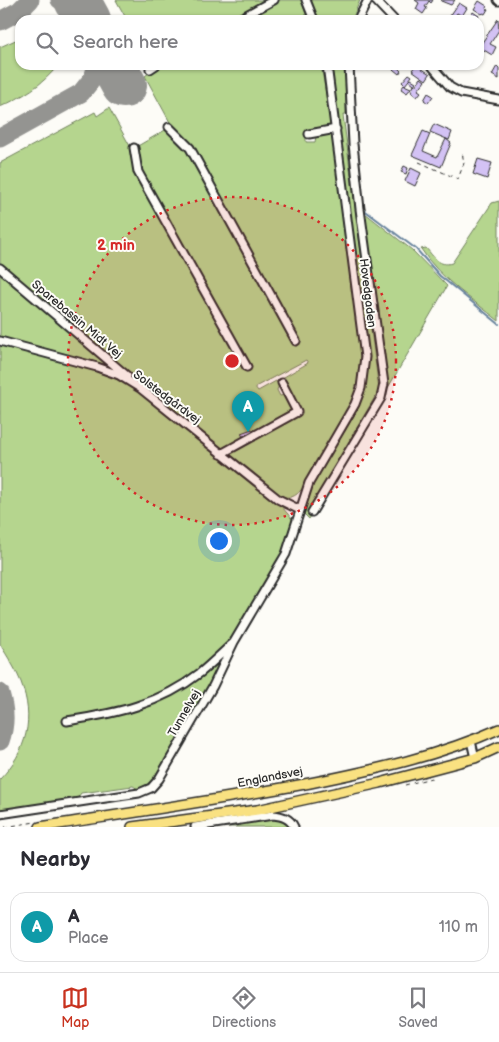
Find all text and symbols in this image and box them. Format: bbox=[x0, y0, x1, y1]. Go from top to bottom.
search box bbox=[15, 15, 484, 70]
icon: search bbox=[33, 29, 61, 57]
text: Search here bbox=[73, 31, 178, 54]
text: 2 min bbox=[97, 236, 135, 255]
street label: Hovedgaden bbox=[356, 258, 379, 329]
street label: Sparebassin Midt Vej bbox=[28, 277, 125, 362]
centre of rings bbox=[223, 352, 241, 370]
street label: Solstedgårdvej bbox=[130, 367, 203, 428]
pin: A bbox=[232, 391, 264, 432]
your location bbox=[206, 528, 232, 554]
street label: Tunnelvej bbox=[165, 687, 204, 739]
street label: Englandsvej bbox=[236, 764, 304, 791]
text: Nearby bbox=[20, 847, 90, 872]
text: A bbox=[68, 906, 80, 929]
text: A bbox=[32, 918, 42, 937]
text: 110 m bbox=[439, 918, 478, 937]
text: Place bbox=[68, 929, 109, 948]
tab: Map bbox=[61, 984, 89, 1031]
tab: Directions bbox=[212, 984, 276, 1031]
tab: Saved bbox=[398, 984, 438, 1031]

